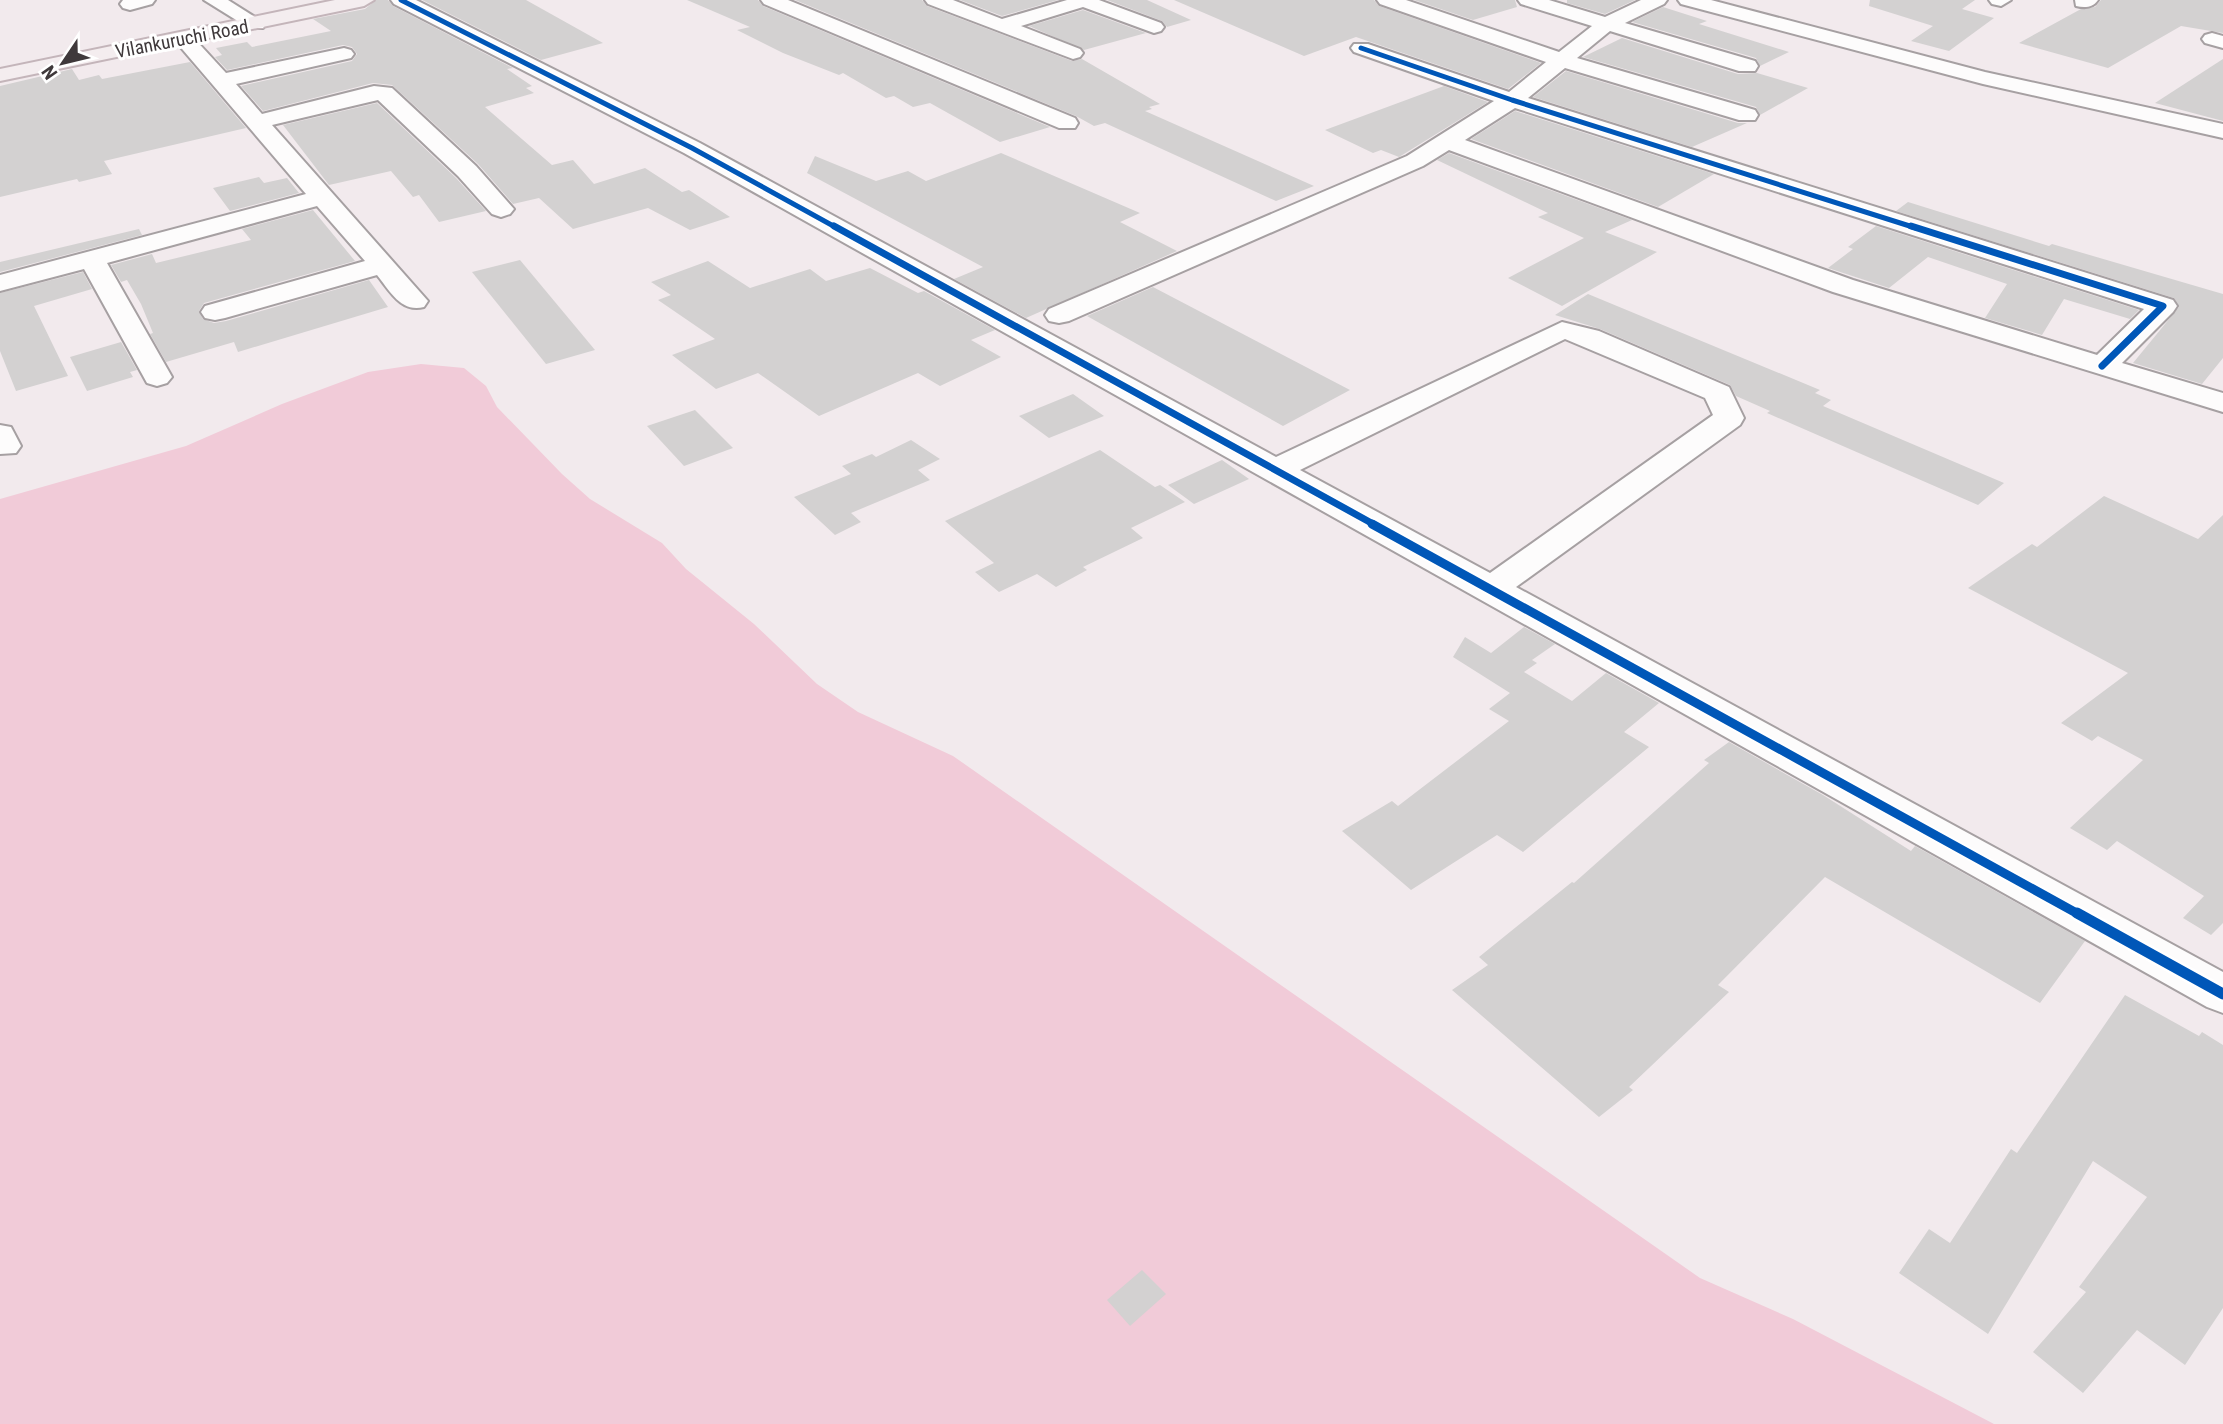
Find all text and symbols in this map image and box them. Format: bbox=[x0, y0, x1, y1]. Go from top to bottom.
street label: Vilankuruchi Road bbox=[113, 15, 251, 63]
north arrow bbox=[28, 28, 98, 98]
text: N bbox=[37, 61, 62, 84]

